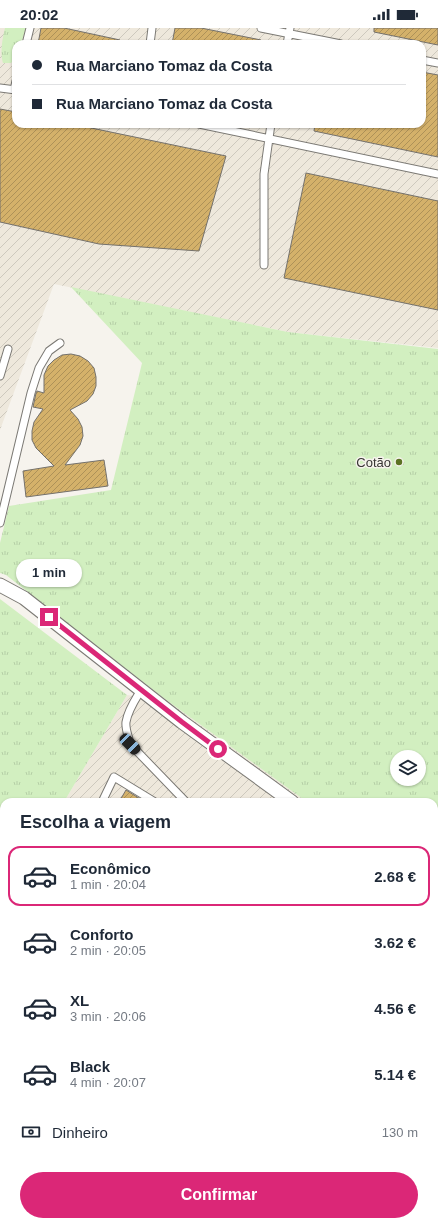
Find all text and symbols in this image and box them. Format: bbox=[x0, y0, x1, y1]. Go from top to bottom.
text: 20:02 bbox=[20, 6, 58, 23]
text: Rua Marciano Tomaz da Costa bbox=[56, 57, 272, 74]
text: Rua Marciano Tomaz da Costa bbox=[56, 95, 272, 112]
place label: Cotão bbox=[356, 455, 391, 470]
marker: Cotão bbox=[394, 457, 404, 467]
callout: 1 min bbox=[16, 559, 82, 587]
text: 1 min bbox=[32, 565, 66, 580]
route end bbox=[40, 608, 58, 626]
car bbox=[117, 731, 143, 757]
route start bbox=[209, 740, 227, 758]
map controls bbox=[390, 750, 426, 786]
button: layers bbox=[390, 750, 426, 786]
text: Escolha a viagem bbox=[20, 812, 171, 832]
icon: car bbox=[22, 858, 58, 894]
text: Econômico bbox=[70, 860, 151, 877]
text: 2.68 € bbox=[374, 868, 416, 885]
text: 1 min · 20:04 bbox=[70, 877, 146, 892]
icon: car bbox=[22, 924, 58, 960]
text: Conforto bbox=[70, 926, 133, 943]
text: 3.62 € bbox=[374, 934, 416, 951]
text: 2 min · 20:05 bbox=[70, 943, 146, 958]
icon: car bbox=[22, 990, 58, 1026]
text: XL bbox=[70, 992, 89, 1009]
text: 4.56 € bbox=[374, 1000, 416, 1017]
text: 3 min · 20:06 bbox=[70, 1009, 146, 1024]
icon: car bbox=[22, 1056, 58, 1092]
text: Black bbox=[70, 1058, 110, 1075]
text: 5.14 € bbox=[374, 1066, 416, 1083]
text: 4 min · 20:07 bbox=[70, 1075, 146, 1090]
icon: cash bbox=[20, 1121, 42, 1143]
text: Dinheiro bbox=[52, 1124, 108, 1141]
text: 130 m bbox=[382, 1125, 418, 1140]
button: Confirmar bbox=[20, 1172, 418, 1218]

